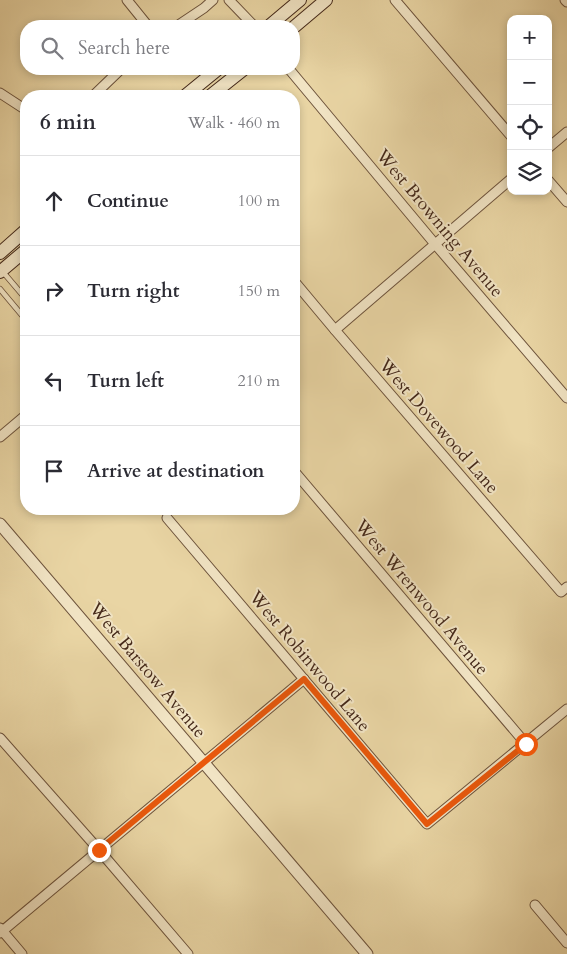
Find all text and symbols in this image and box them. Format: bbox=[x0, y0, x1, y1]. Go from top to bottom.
map controls bbox=[507, 15, 552, 195]
button: + bbox=[507, 15, 552, 60]
search box bbox=[20, 20, 300, 75]
icon: search bbox=[38, 34, 66, 62]
text: Search here bbox=[78, 35, 170, 61]
button: − bbox=[507, 60, 552, 105]
button: locate bbox=[507, 105, 552, 150]
text: 6 min bbox=[40, 108, 96, 137]
text: Walk · 460 m bbox=[188, 112, 280, 134]
street label: West Browning Avenue bbox=[369, 143, 509, 303]
button: layers bbox=[507, 150, 552, 195]
icon: ahead bbox=[40, 187, 68, 215]
text: Continue bbox=[87, 188, 169, 214]
text: 100 m bbox=[238, 190, 280, 212]
icon: right bbox=[40, 277, 68, 305]
text: Turn right bbox=[87, 278, 179, 304]
text: 150 m bbox=[238, 280, 280, 302]
street label: West Dovewood Lane bbox=[372, 353, 504, 499]
icon: left bbox=[40, 367, 68, 395]
text: Turn left bbox=[87, 368, 164, 394]
text: 210 m bbox=[238, 370, 280, 392]
icon: arrive bbox=[40, 457, 68, 485]
text: Arrive at destination bbox=[87, 458, 264, 484]
street label: West Wrenwood Avenue bbox=[348, 513, 494, 680]
street label: West Robinwood Lane bbox=[242, 585, 376, 737]
street label: West Barstow Avenue bbox=[83, 596, 212, 744]
route start bbox=[515, 733, 538, 756]
route end bbox=[88, 839, 111, 862]

